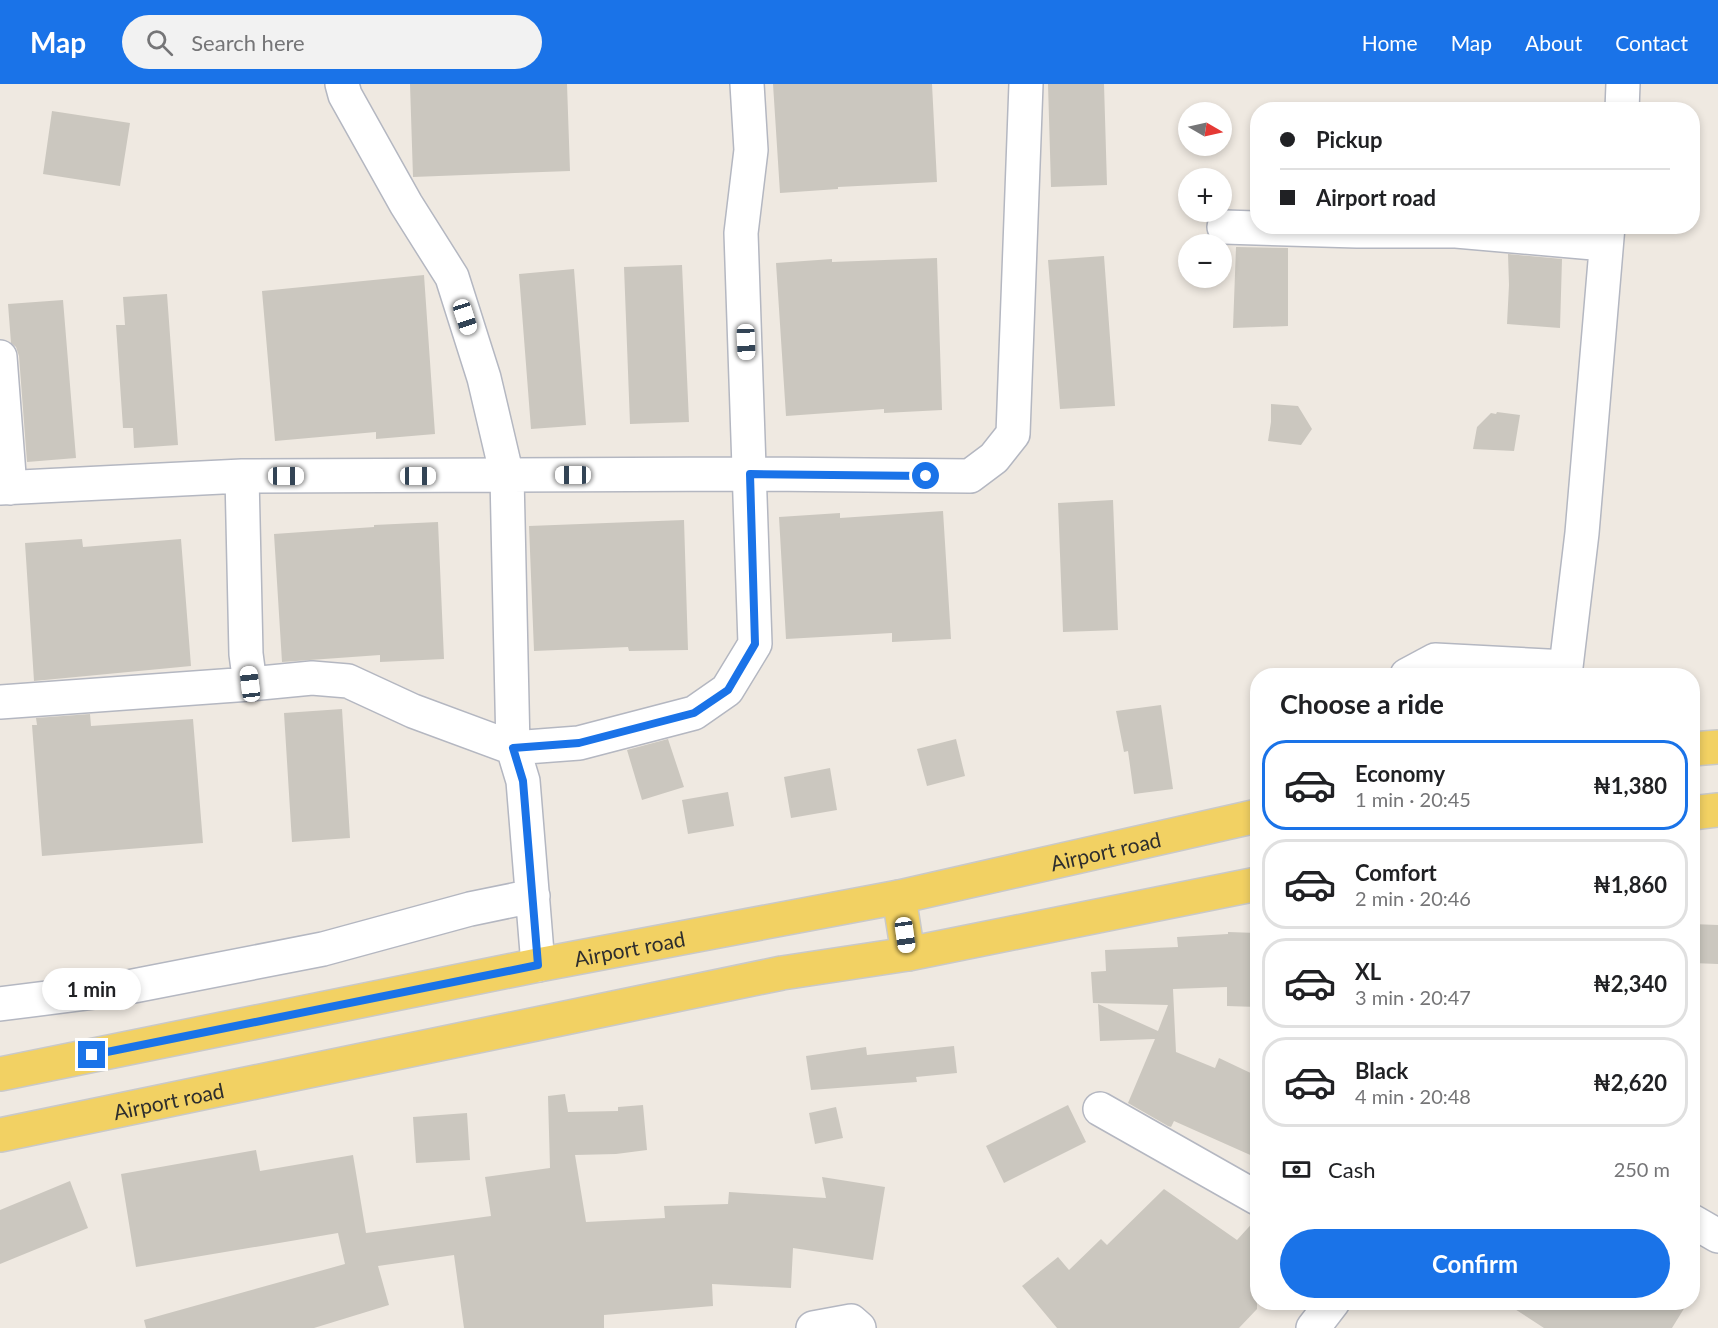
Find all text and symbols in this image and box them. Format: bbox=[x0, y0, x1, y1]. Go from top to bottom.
search box bbox=[122, 15, 542, 69]
text: Map bbox=[30, 25, 86, 59]
icon: search bbox=[143, 26, 176, 59]
text: Search here bbox=[191, 29, 305, 56]
text: Home bbox=[1362, 30, 1418, 55]
text: Map bbox=[1451, 30, 1492, 55]
text: About bbox=[1525, 30, 1582, 55]
text: Contact bbox=[1615, 30, 1688, 55]
north arrow bbox=[1178, 102, 1232, 156]
map controls bbox=[1178, 102, 1232, 288]
text: Pickup bbox=[1316, 126, 1382, 153]
button: + bbox=[1178, 168, 1232, 222]
text: Airport road bbox=[1316, 184, 1436, 211]
button: − bbox=[1178, 234, 1232, 288]
car bbox=[451, 297, 479, 337]
car bbox=[736, 324, 756, 360]
route start bbox=[912, 462, 939, 489]
car bbox=[555, 466, 591, 484]
car bbox=[268, 467, 304, 485]
car bbox=[400, 467, 436, 485]
car bbox=[239, 665, 261, 703]
text: Choose a ride bbox=[1280, 687, 1444, 720]
icon: car bbox=[1283, 758, 1337, 812]
text: Economy bbox=[1355, 760, 1445, 787]
text: ₦1,380 bbox=[1593, 772, 1667, 799]
text: 1 min · 20:45 bbox=[1355, 787, 1471, 811]
street label: Airport road bbox=[1048, 826, 1163, 875]
icon: car bbox=[1283, 857, 1337, 911]
text: Comfort bbox=[1355, 859, 1437, 886]
text: ₦1,860 bbox=[1593, 871, 1667, 898]
text: 2 min · 20:46 bbox=[1355, 886, 1471, 910]
car bbox=[894, 916, 916, 954]
street label: Airport road bbox=[572, 925, 687, 970]
icon: car bbox=[1283, 956, 1337, 1010]
text: XL bbox=[1355, 958, 1381, 985]
callout: 1 min bbox=[42, 968, 142, 1010]
text: ₦2,340 bbox=[1593, 970, 1667, 997]
text: 1 min bbox=[67, 977, 116, 1001]
text: 3 min · 20:47 bbox=[1355, 985, 1471, 1009]
route end bbox=[78, 1041, 105, 1068]
icon: car bbox=[1283, 1055, 1337, 1109]
text: Black bbox=[1355, 1057, 1408, 1084]
text: ₦2,620 bbox=[1593, 1069, 1667, 1096]
street label: Airport road bbox=[111, 1076, 226, 1124]
text: 4 min · 20:48 bbox=[1355, 1084, 1471, 1108]
icon: cash bbox=[1280, 1153, 1313, 1186]
text: Cash bbox=[1328, 1156, 1375, 1183]
text: 250 m bbox=[1614, 1157, 1670, 1181]
button: Confirm bbox=[1280, 1229, 1670, 1298]

